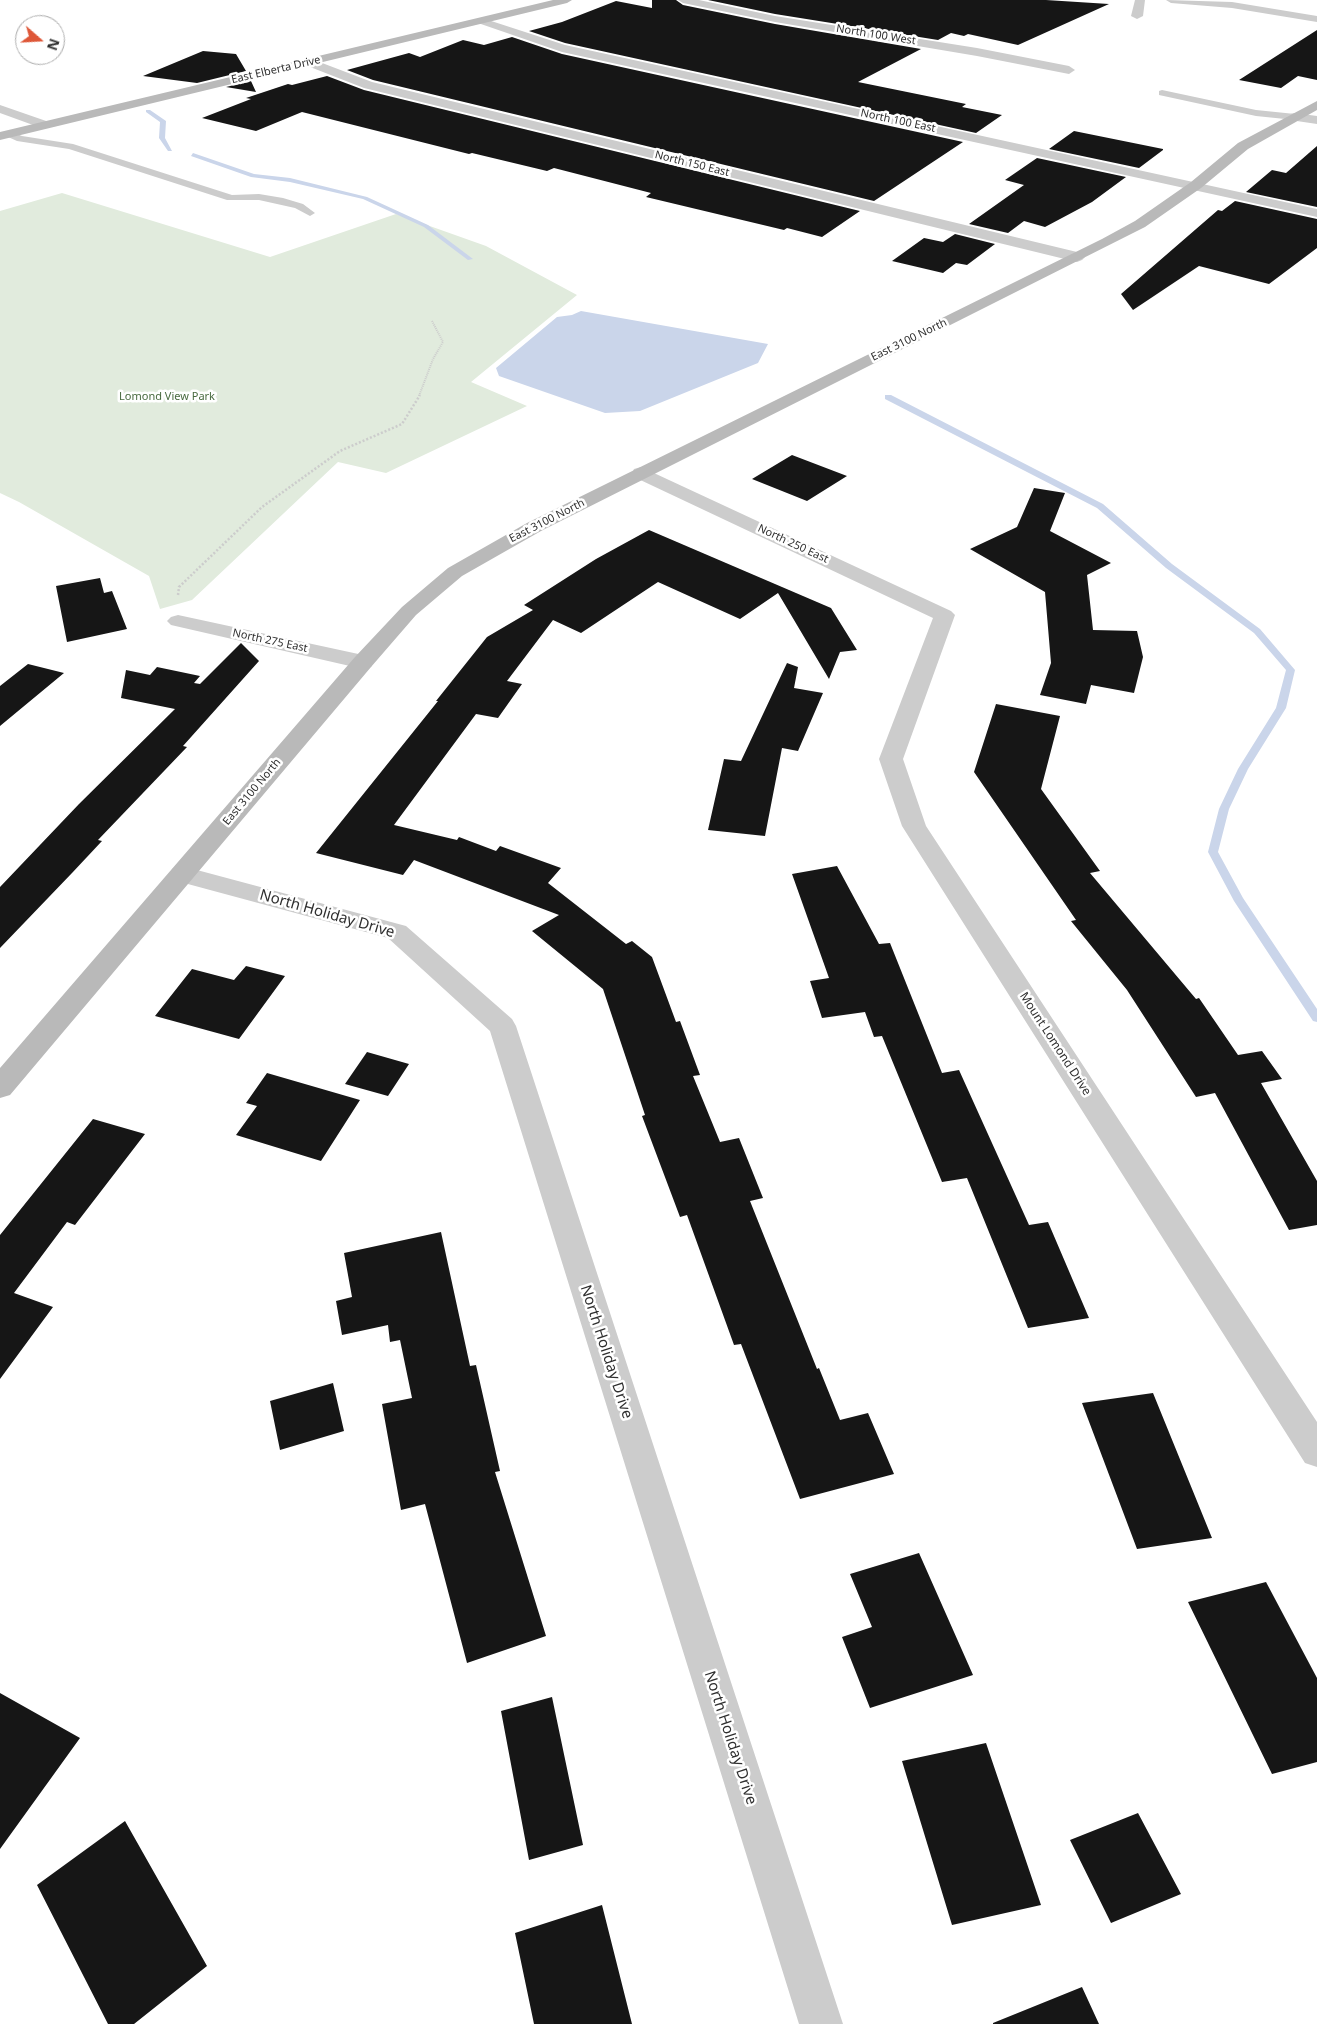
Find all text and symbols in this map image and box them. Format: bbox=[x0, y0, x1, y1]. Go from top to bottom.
north arrow bbox=[15, 15, 65, 65]
street label: North 100 West bbox=[835, 22, 917, 48]
text: N bbox=[43, 36, 65, 53]
street label: East Elberta Drive bbox=[230, 53, 322, 87]
street label: North 100 East bbox=[859, 107, 937, 135]
street label: North 150 East bbox=[653, 148, 731, 180]
street label: East 3100 North bbox=[869, 316, 949, 364]
park label: Lomond View Park bbox=[119, 390, 215, 404]
street label: East 3100 North bbox=[507, 496, 587, 546]
street label: North 250 East bbox=[756, 522, 830, 566]
street label: North 275 East bbox=[231, 627, 309, 655]
street label: East 3100 North bbox=[220, 756, 284, 828]
street label: North Holiday Drive bbox=[257, 886, 397, 942]
street label: Mount Lomond Drive bbox=[1016, 990, 1094, 1098]
street label: North Holiday Drive bbox=[576, 1283, 636, 1421]
street label: North Holiday Drive bbox=[700, 1669, 760, 1807]

